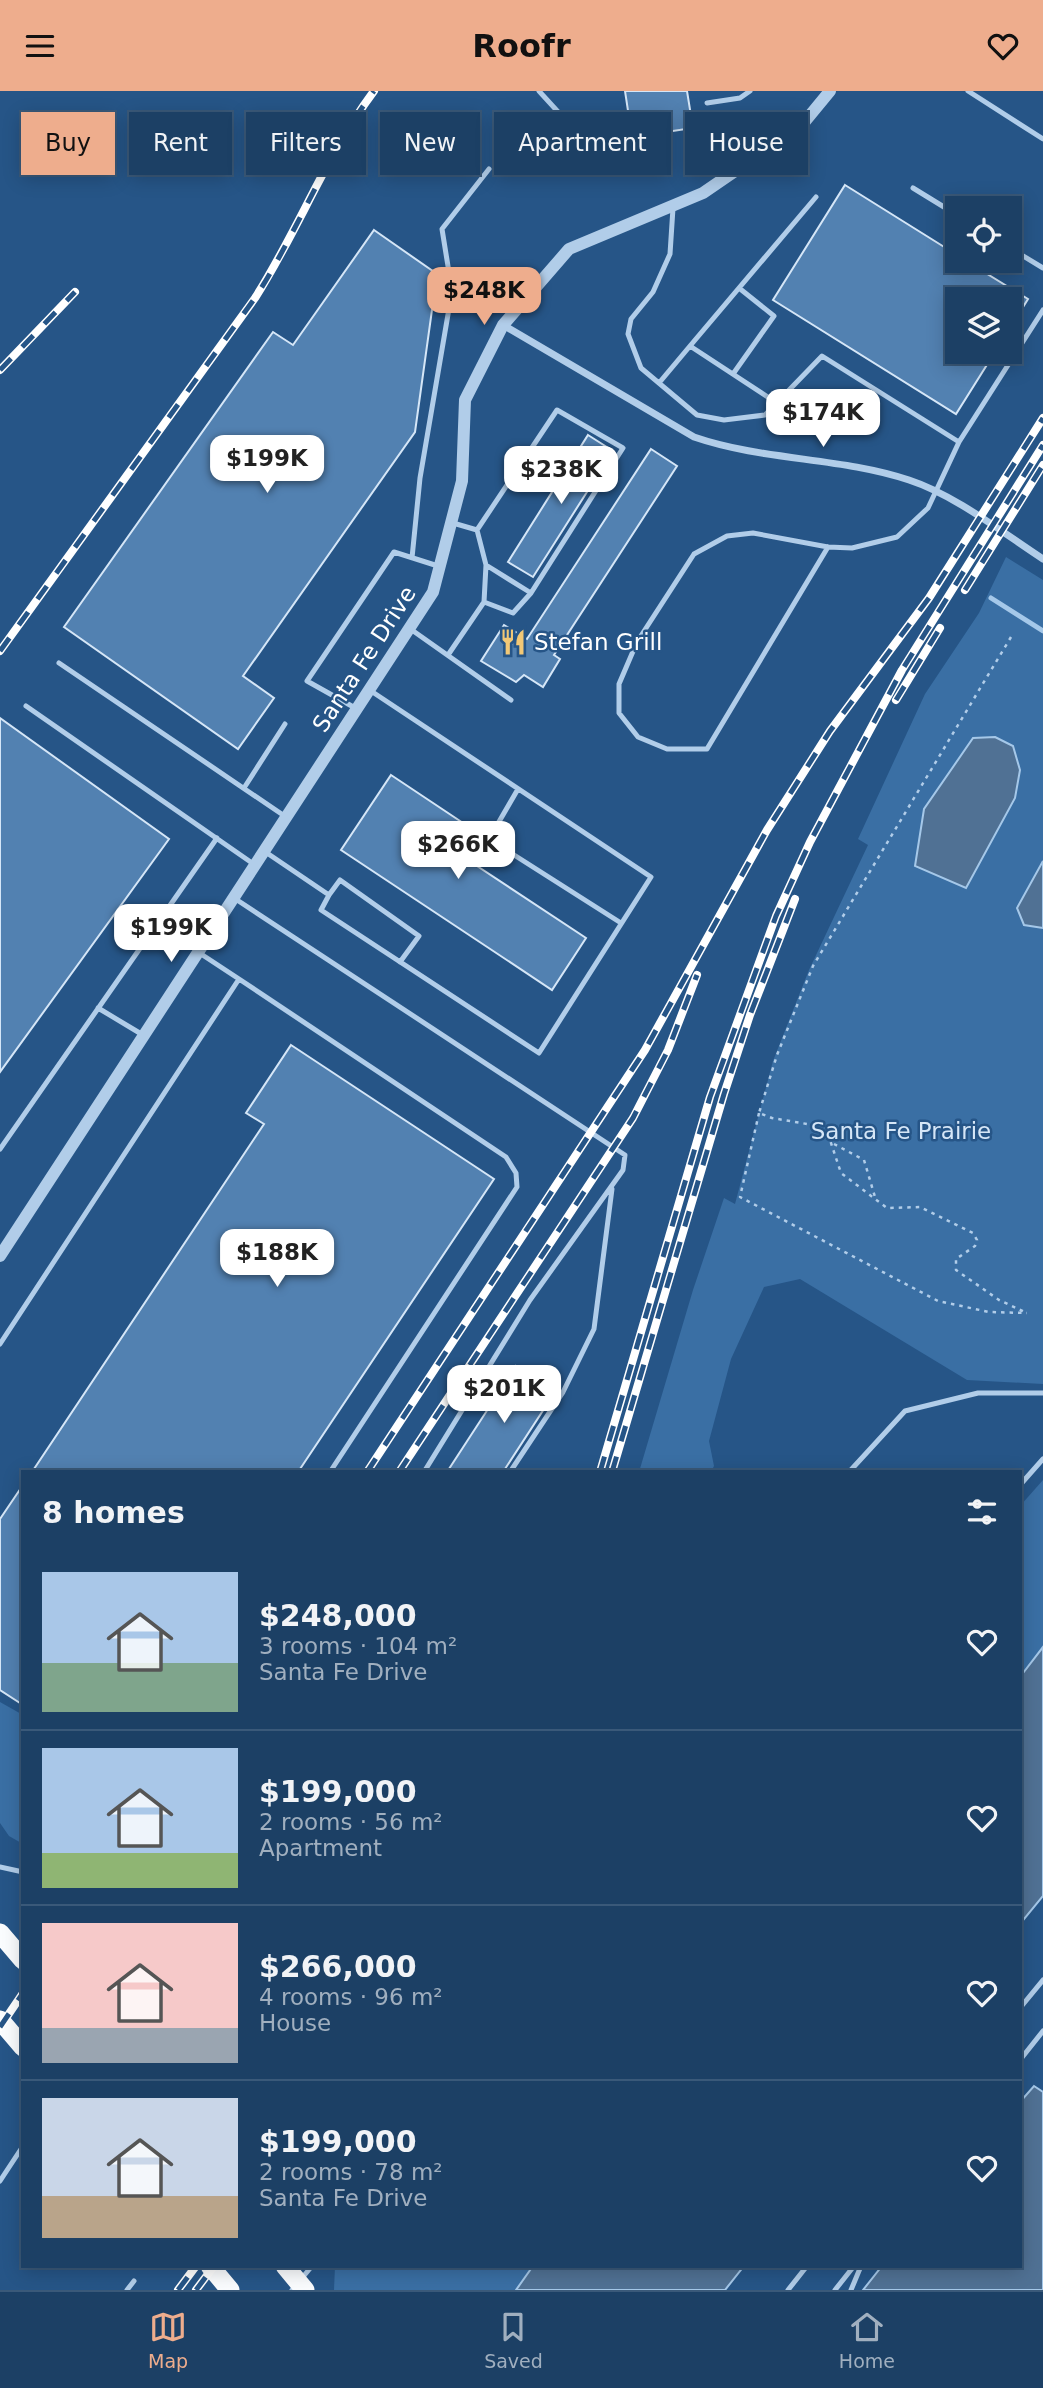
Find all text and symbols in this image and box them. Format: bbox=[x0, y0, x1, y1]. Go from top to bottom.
icon: menu bbox=[21, 27, 59, 65]
text: Roofr bbox=[472, 27, 571, 65]
icon: heart bbox=[984, 27, 1022, 65]
chip: Buy bbox=[21, 112, 115, 175]
chip: Rent bbox=[129, 112, 232, 175]
chip: Filters bbox=[246, 112, 366, 175]
chip: New bbox=[380, 112, 480, 175]
chip: Apartment bbox=[494, 112, 671, 175]
chip: House bbox=[685, 112, 808, 175]
map controls bbox=[945, 196, 1022, 364]
button: locate bbox=[945, 196, 1022, 273]
pin: $248K bbox=[435, 267, 533, 327]
text: $248K bbox=[443, 277, 525, 303]
button: layers bbox=[945, 287, 1022, 364]
pin: $174K bbox=[774, 389, 872, 449]
text: $174K bbox=[782, 399, 864, 425]
pin: $199K bbox=[218, 435, 316, 495]
text: $199K bbox=[226, 445, 308, 471]
pin: $238K bbox=[512, 447, 610, 506]
text: $238K bbox=[520, 456, 602, 482]
street label: Santa Fe Drive bbox=[307, 581, 421, 737]
restaurant icon: Stefan Grill bbox=[498, 627, 528, 657]
place label: Stefan Grill bbox=[534, 629, 662, 655]
pin: $266K bbox=[409, 821, 507, 881]
text: $266K bbox=[417, 831, 499, 857]
pin: $199K bbox=[122, 905, 220, 964]
text: $199K bbox=[130, 914, 212, 940]
park label: Santa Fe Prairie bbox=[811, 1118, 991, 1144]
pin: $188K bbox=[228, 1229, 326, 1289]
text: $188K bbox=[236, 1239, 318, 1265]
pin: $201K bbox=[455, 1365, 553, 1425]
text: $201K bbox=[463, 1375, 545, 1401]
icon: filters bbox=[963, 1493, 1001, 1531]
text: 8 homes bbox=[42, 1495, 185, 1530]
text: $248,000 bbox=[259, 1598, 417, 1633]
icon: home bbox=[98, 1600, 182, 1684]
icon: heart bbox=[963, 1623, 1001, 1661]
text: 3 rooms · 104 m² bbox=[259, 1633, 457, 1659]
text: Santa Fe Drive bbox=[259, 1659, 427, 1685]
text: $199,000 bbox=[259, 1774, 417, 1809]
icon: home bbox=[98, 1776, 182, 1860]
icon: heart bbox=[963, 1799, 1001, 1837]
text: 2 rooms · 56 m² bbox=[259, 1809, 443, 1835]
text: Apartment bbox=[259, 1835, 382, 1861]
text: $266,000 bbox=[259, 1949, 417, 1984]
icon: home bbox=[98, 1951, 182, 2035]
icon: heart bbox=[963, 1974, 1001, 2012]
text: 4 rooms · 96 m² bbox=[259, 1984, 443, 2010]
text: House bbox=[259, 2010, 331, 2036]
text: $199,000 bbox=[259, 2124, 417, 2159]
icon: home bbox=[98, 2126, 182, 2210]
icon: heart bbox=[963, 2149, 1001, 2187]
text: 2 rooms · 78 m² bbox=[259, 2159, 443, 2185]
text: Santa Fe Drive bbox=[259, 2185, 427, 2211]
tab: Map bbox=[148, 2308, 188, 2372]
tab: Saved bbox=[484, 2308, 543, 2372]
tab: Home bbox=[839, 2308, 895, 2372]

